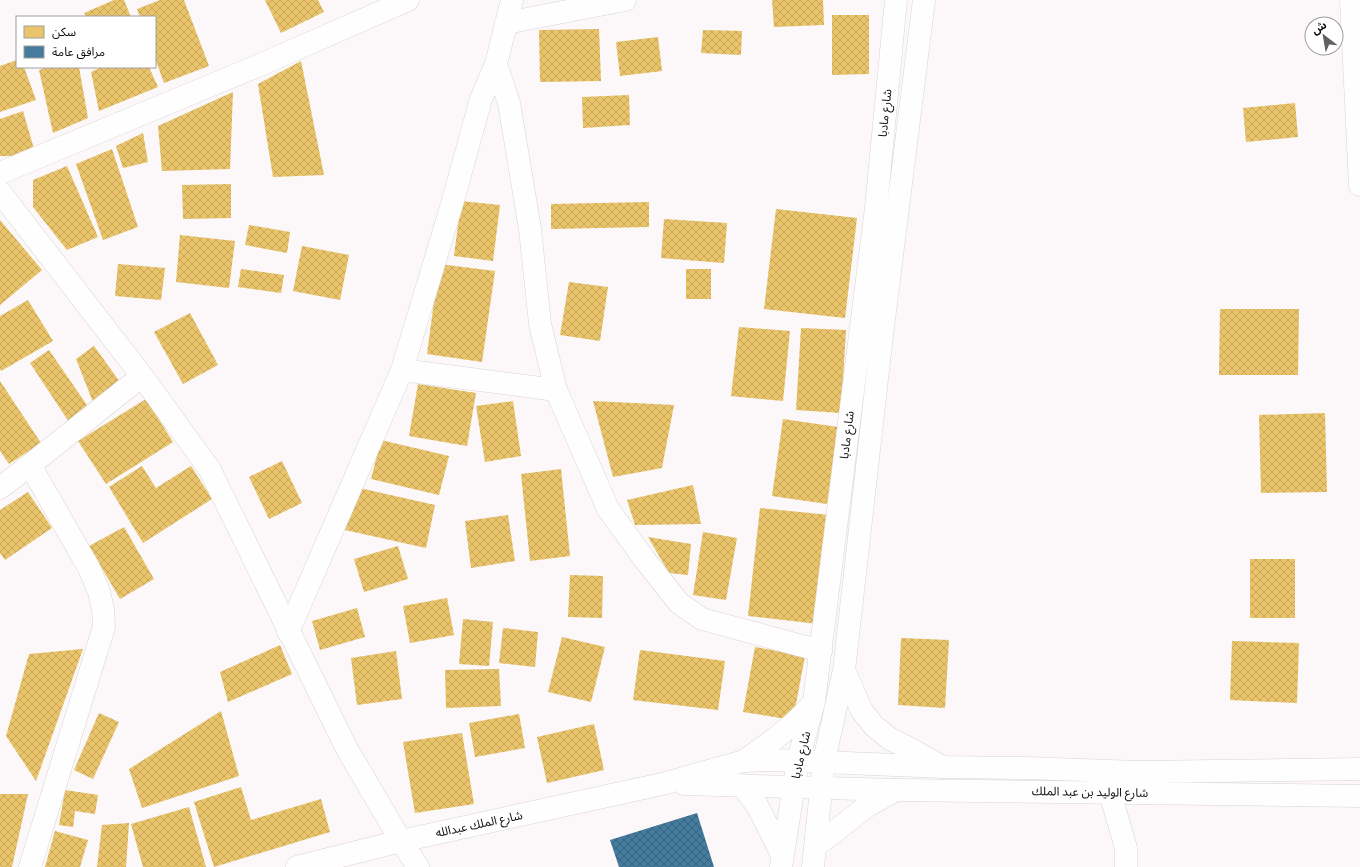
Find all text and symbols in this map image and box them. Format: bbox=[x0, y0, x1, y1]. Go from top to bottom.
legend bbox=[16, 16, 156, 68]
north arrow bbox=[1304, 16, 1344, 56]
text: ش bbox=[1309, 18, 1329, 37]
text: سكن bbox=[52, 24, 76, 39]
text: مرافق عامة bbox=[52, 44, 105, 60]
street label: شارع مادبا bbox=[875, 88, 896, 138]
street label: شارع مادبا bbox=[836, 410, 859, 460]
street label: شارع مادبا bbox=[788, 730, 815, 781]
street label: شارع الوليد بن عبد الملك bbox=[1032, 783, 1148, 802]
street label: شارع الملك عبدالله bbox=[434, 807, 524, 842]

